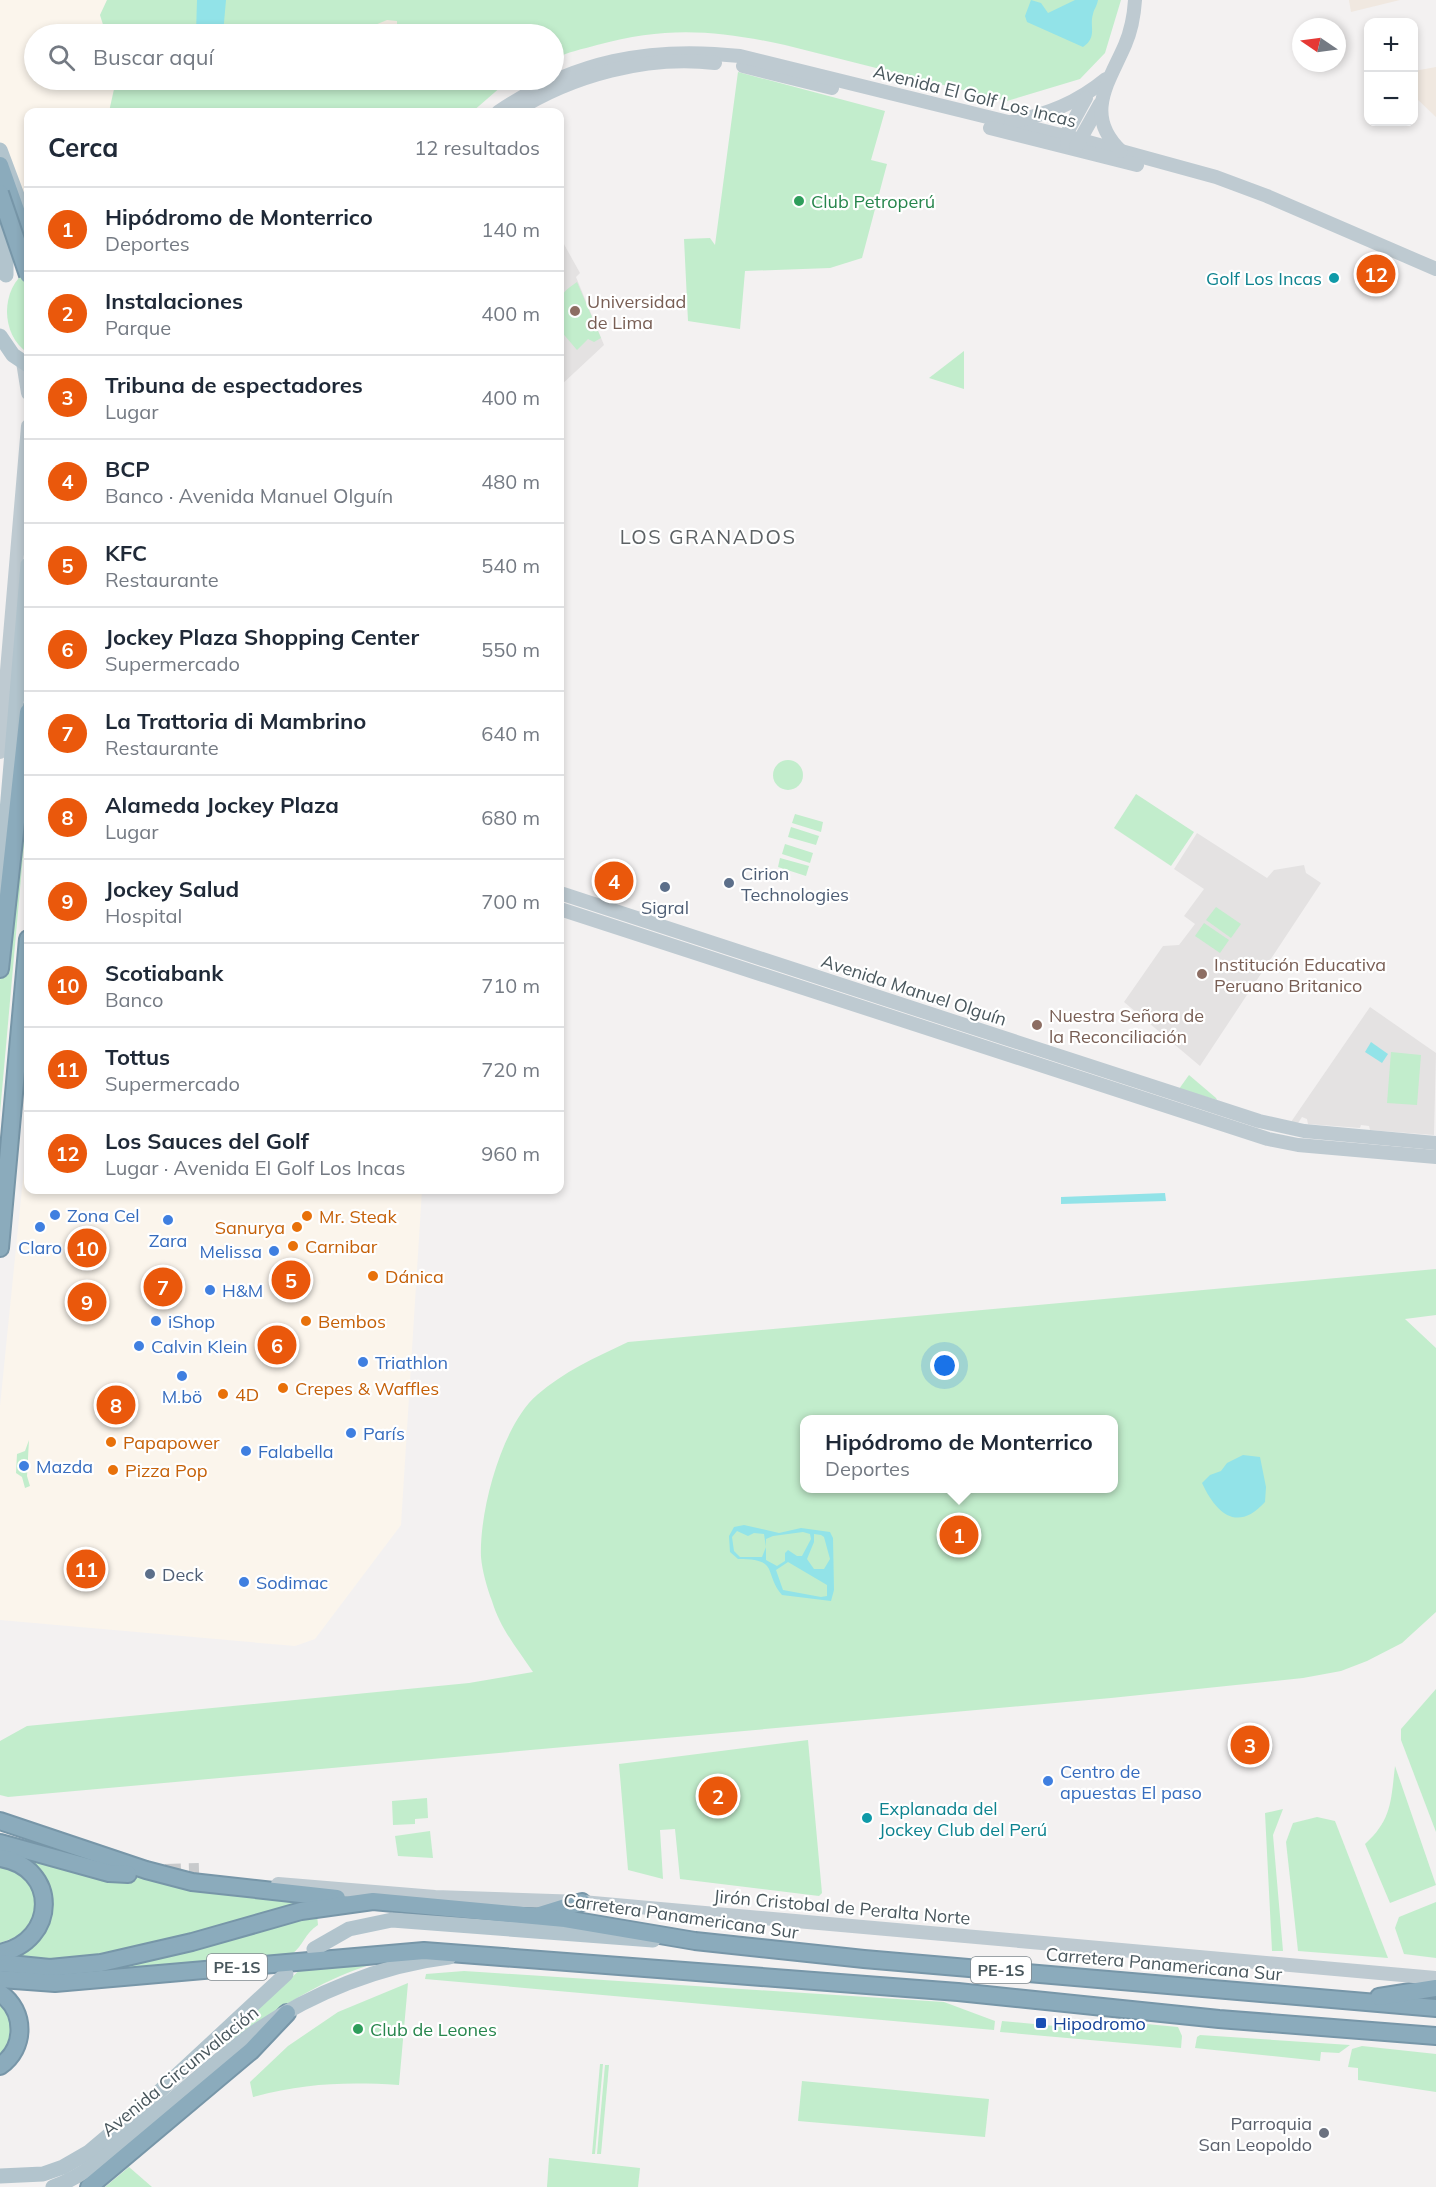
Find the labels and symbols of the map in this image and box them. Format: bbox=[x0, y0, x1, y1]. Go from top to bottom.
north arrow bbox=[1292, 18, 1346, 72]
street label: Avenida El Golf Los Incas bbox=[871, 60, 1079, 132]
place label: Club Petroperú bbox=[811, 190, 935, 213]
marker: Club Petroperú bbox=[792, 194, 806, 208]
pin: 12 bbox=[1356, 252, 1396, 296]
place label: Golf Los Incas bbox=[1206, 267, 1322, 290]
marker: Golf Los Incas bbox=[1327, 271, 1341, 285]
place label: Universidad de Lima bbox=[587, 290, 686, 334]
marker: Universidad de Lima bbox=[568, 304, 582, 318]
district label: LOS GRANADOS bbox=[620, 524, 796, 549]
pin: 4 bbox=[594, 858, 634, 904]
place label: Cirion Technologies bbox=[741, 862, 849, 906]
marker: Cirion Technologies bbox=[722, 876, 736, 890]
marker: Sigral bbox=[658, 880, 672, 894]
place label: Sigral bbox=[641, 896, 689, 919]
street label: Avenida Manuel Olguín bbox=[819, 949, 1009, 1031]
place label: Institución Educativa Peruano Britanico bbox=[1214, 953, 1386, 997]
marker: Institución Educativa Peruano Britanico bbox=[1195, 967, 1209, 981]
place label: Nuestra Señora de la Reconciliación bbox=[1049, 1004, 1204, 1048]
marker: Nuestra Señora de la Reconciliación bbox=[1030, 1018, 1044, 1032]
place label: Zona Cel bbox=[67, 1204, 140, 1227]
place label: Mr. Steak bbox=[319, 1205, 397, 1228]
marker: Zona Cel bbox=[48, 1208, 62, 1222]
marker: Mr. Steak bbox=[300, 1209, 314, 1223]
marker: Zara bbox=[161, 1213, 175, 1227]
place label: Sanurya bbox=[215, 1216, 285, 1239]
marker: Claro bbox=[33, 1220, 47, 1234]
marker: Sanurya bbox=[290, 1220, 304, 1234]
pin: 10 bbox=[68, 1226, 106, 1270]
place label: Zara bbox=[149, 1229, 187, 1252]
place label: Carnibar bbox=[305, 1235, 378, 1258]
place label: Claro bbox=[18, 1236, 62, 1259]
marker: Carnibar bbox=[286, 1239, 300, 1253]
place label: Melissa bbox=[200, 1240, 262, 1263]
marker: Melissa bbox=[267, 1244, 281, 1258]
pin: 5 bbox=[272, 1258, 310, 1302]
pin: 7 bbox=[144, 1264, 182, 1310]
place label: Dánica bbox=[385, 1265, 444, 1288]
marker: Dánica bbox=[366, 1269, 380, 1283]
place label: H&M bbox=[222, 1279, 263, 1302]
pin: 9 bbox=[68, 1280, 106, 1324]
marker: H&M bbox=[203, 1283, 217, 1297]
place label: iShop bbox=[168, 1310, 215, 1333]
place label: Bembos bbox=[318, 1310, 386, 1333]
marker: iShop bbox=[149, 1314, 163, 1328]
marker: Bembos bbox=[299, 1314, 313, 1328]
pin: 6 bbox=[258, 1322, 296, 1368]
place label: Calvin Klein bbox=[151, 1335, 248, 1358]
marker: Calvin Klein bbox=[132, 1339, 146, 1353]
place label: Triathlon bbox=[375, 1351, 448, 1374]
your location bbox=[930, 1351, 959, 1380]
marker: Triathlon bbox=[356, 1355, 370, 1369]
marker: M.bö bbox=[175, 1369, 189, 1383]
place label: Crepes & Waffles bbox=[295, 1377, 439, 1400]
marker: Crepes & Waffles bbox=[276, 1381, 290, 1395]
pin: 8 bbox=[96, 1382, 136, 1428]
place label: 4D bbox=[235, 1383, 259, 1406]
place label: M.bö bbox=[162, 1385, 202, 1408]
marker: 4D bbox=[216, 1387, 230, 1401]
place label: París bbox=[363, 1422, 405, 1445]
marker: París bbox=[344, 1426, 358, 1440]
place label: Papapower bbox=[123, 1431, 220, 1454]
marker: Papapower bbox=[104, 1435, 118, 1449]
place label: Falabella bbox=[258, 1440, 334, 1463]
marker: Falabella bbox=[239, 1444, 253, 1458]
place label: Mazda bbox=[36, 1455, 93, 1478]
marker: Mazda bbox=[17, 1459, 31, 1473]
place label: Pizza Pop bbox=[125, 1459, 208, 1482]
marker: Pizza Pop bbox=[106, 1463, 120, 1477]
pin: 1 bbox=[940, 1512, 978, 1558]
pin: 11 bbox=[66, 1546, 106, 1592]
place label: Deck bbox=[162, 1563, 204, 1586]
marker: Deck bbox=[143, 1567, 157, 1581]
place label: Sodimac bbox=[256, 1571, 328, 1594]
marker: Sodimac bbox=[237, 1575, 251, 1589]
pin: 3 bbox=[1230, 1722, 1270, 1768]
place label: Centro de apuestas El paso bbox=[1060, 1760, 1202, 1804]
pin: 2 bbox=[698, 1774, 738, 1818]
marker: Centro de apuestas El paso bbox=[1041, 1774, 1055, 1788]
place label: Explanada del Jockey Club del Perú bbox=[879, 1797, 1047, 1841]
marker: Explanada del Jockey Club del Perú bbox=[860, 1811, 874, 1825]
street label: Jirón Cristobal de Peralta Norte bbox=[713, 1884, 971, 1930]
street label: Carretera Panamericana Sur bbox=[562, 1888, 800, 1944]
street label: Carretera Panamericana Sur bbox=[1045, 1942, 1284, 1986]
road number: PE-1S bbox=[207, 1954, 267, 1980]
road number: PE-1S bbox=[971, 1957, 1031, 1983]
street label: Avenida Circunvalación bbox=[97, 2001, 263, 2141]
place label: Hipodromo bbox=[1053, 2012, 1146, 2035]
marker: Hipodromo bbox=[1034, 2016, 1048, 2030]
place label: Club de Leones bbox=[370, 2018, 497, 2041]
marker: Club de Leones bbox=[351, 2022, 365, 2036]
place label: Parroquia San Leopoldo bbox=[1199, 2112, 1312, 2156]
marker: Parroquia San Leopoldo bbox=[1317, 2126, 1331, 2140]

